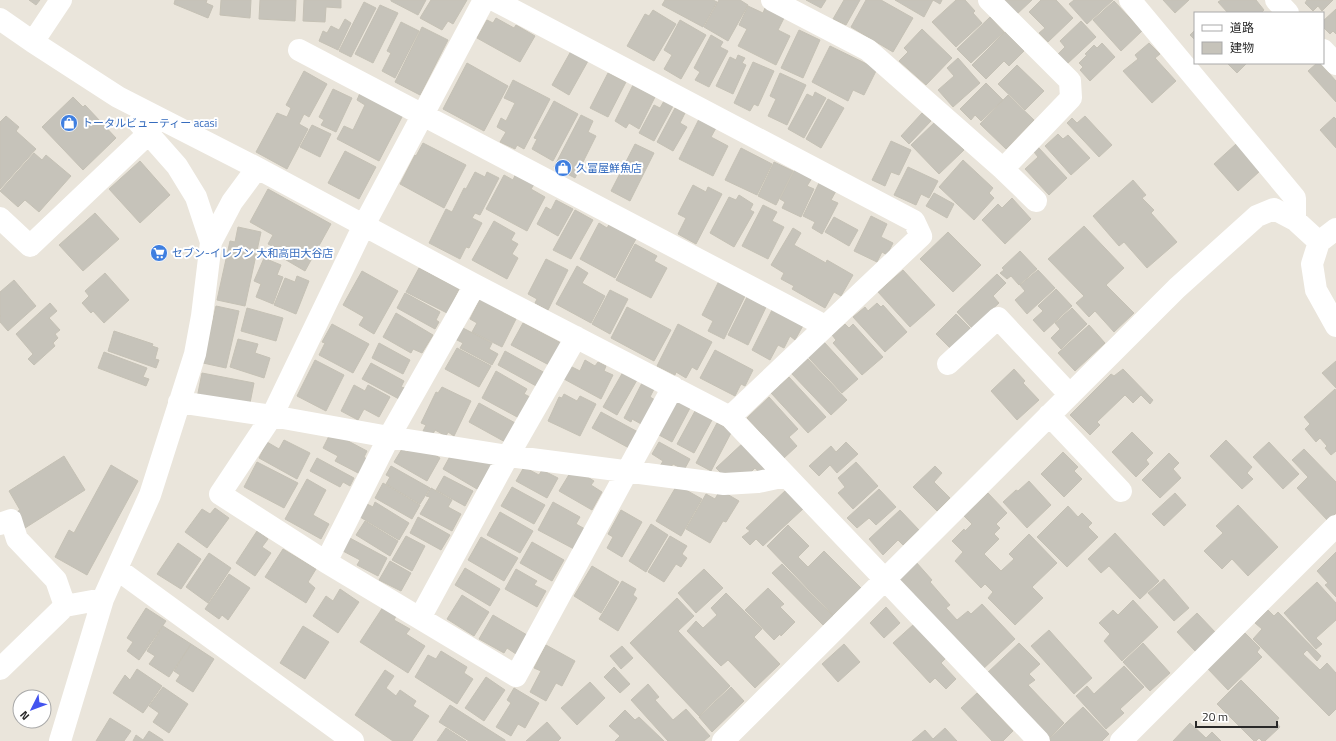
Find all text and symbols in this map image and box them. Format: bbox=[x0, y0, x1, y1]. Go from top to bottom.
legend bbox=[1194, 12, 1324, 64]
text: 道路 bbox=[1230, 18, 1254, 37]
text: 建物 bbox=[1230, 38, 1254, 57]
shop icon: トータルビューティー acasi bbox=[59, 113, 79, 133]
place label: トータルビューティー acasi bbox=[82, 115, 217, 131]
shop icon: 久富屋鮮魚店 bbox=[553, 158, 573, 178]
place label: 久富屋鮮魚店 bbox=[576, 160, 642, 176]
supermarket icon: セブン-イレブン 大和高田大谷店 bbox=[149, 243, 169, 263]
place label: セブン-イレブン 大和高田大谷店 bbox=[172, 245, 333, 261]
north arrow bbox=[12, 689, 52, 729]
scale bar bbox=[1196, 703, 1277, 729]
text: 20 m bbox=[1202, 707, 1228, 726]
text: N bbox=[16, 708, 33, 724]

